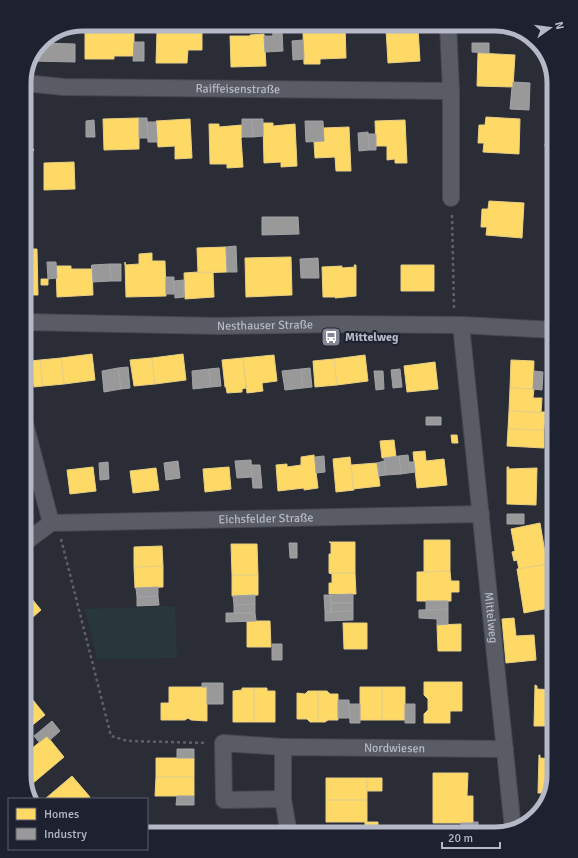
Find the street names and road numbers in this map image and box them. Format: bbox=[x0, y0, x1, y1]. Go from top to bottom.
street label: Raiffeisenstraße bbox=[195, 81, 280, 97]
street label: Nesthauser Straße bbox=[217, 317, 313, 334]
street label: Eichsfelder Straße bbox=[218, 511, 314, 527]
street label: Mittelweg bbox=[481, 591, 501, 644]
street label: Nordwiesen bbox=[364, 741, 425, 756]

